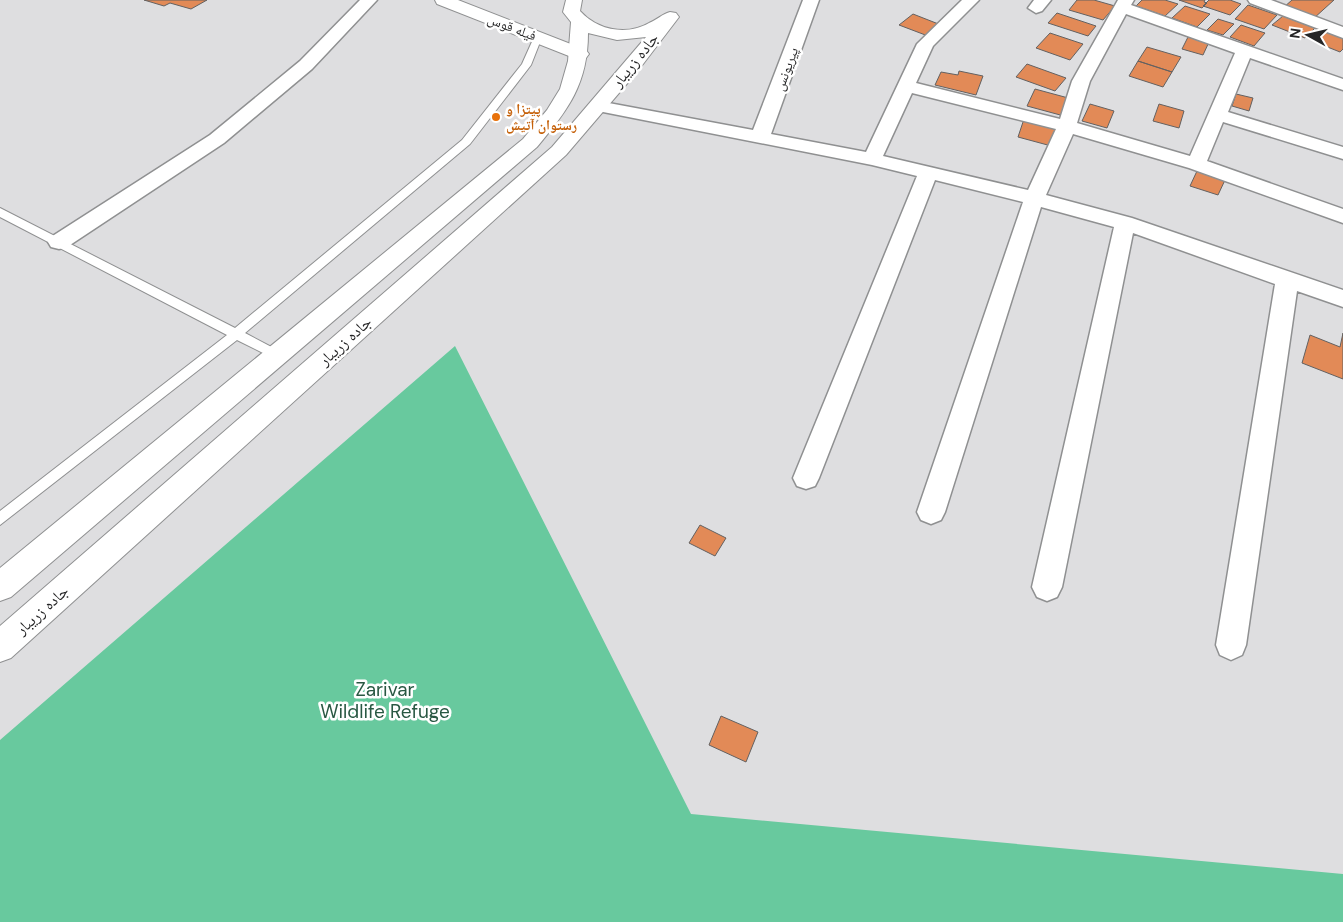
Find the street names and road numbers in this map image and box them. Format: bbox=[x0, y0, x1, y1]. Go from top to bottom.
street label: فیله قوس bbox=[485, 9, 539, 45]
street label: جاده زریبار bbox=[606, 28, 663, 92]
street label: پیریونس bbox=[770, 45, 802, 93]
street label: جاده زریبار bbox=[313, 312, 376, 371]
street label: جاده زریبار bbox=[10, 581, 73, 640]

